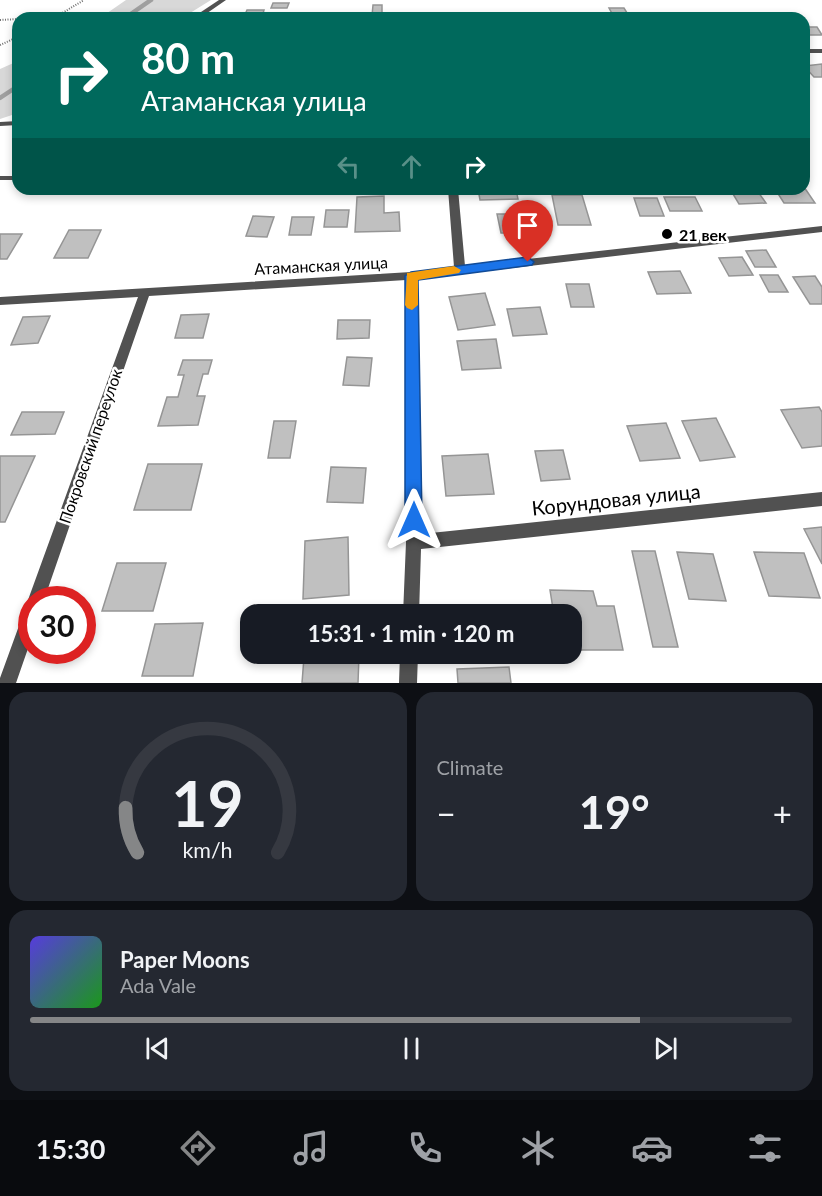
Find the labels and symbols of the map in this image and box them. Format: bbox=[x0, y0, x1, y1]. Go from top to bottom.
pin bbox=[502, 200, 553, 262]
place label: 21 век bbox=[679, 225, 727, 244]
marker: 21 век bbox=[660, 227, 674, 241]
street label: Атаманская улица bbox=[254, 252, 388, 278]
street label: Покровский переулок bbox=[55, 366, 126, 526]
street label: Корундовая улица bbox=[530, 478, 702, 520]
position arrow bbox=[382, 488, 446, 552]
speed limit sign: 30 bbox=[18, 586, 96, 664]

